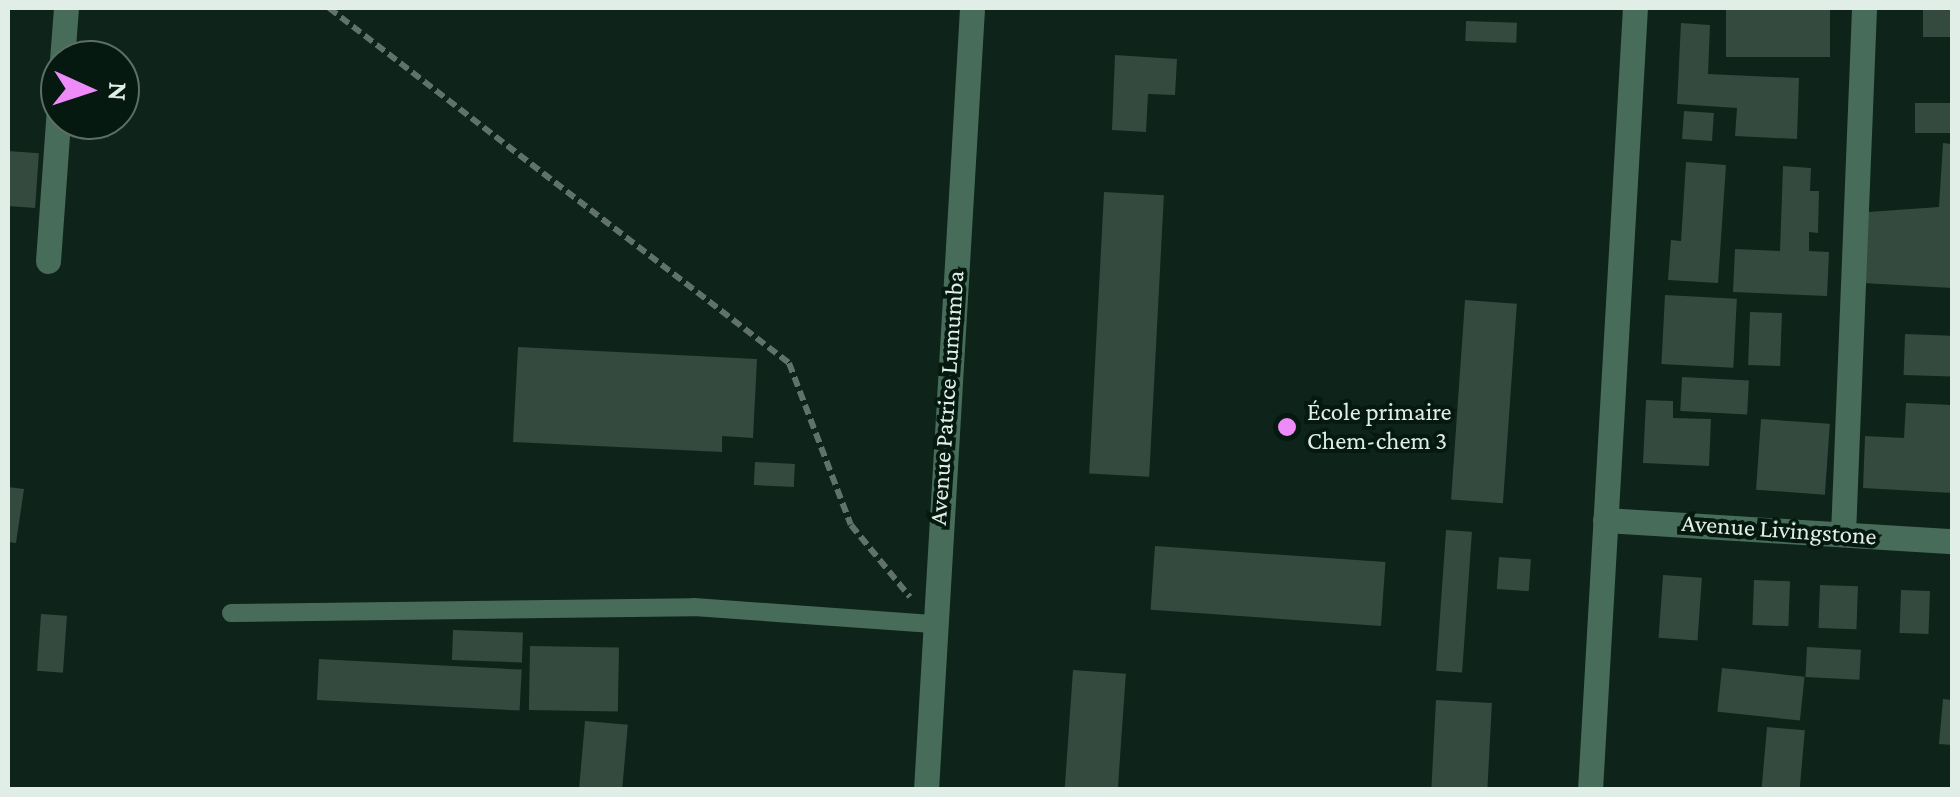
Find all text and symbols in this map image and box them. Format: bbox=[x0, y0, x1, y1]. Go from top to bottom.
north arrow bbox=[40, 40, 140, 140]
text: N bbox=[102, 81, 134, 102]
street label: Avenue Patrice Lumumba bbox=[923, 270, 971, 526]
place label: École primaire Chem-chem 3 bbox=[1307, 398, 1452, 457]
marker: École primaire Chem-chem 3 bbox=[1276, 416, 1298, 438]
street label: Avenue Livingstone bbox=[1680, 508, 1878, 552]

